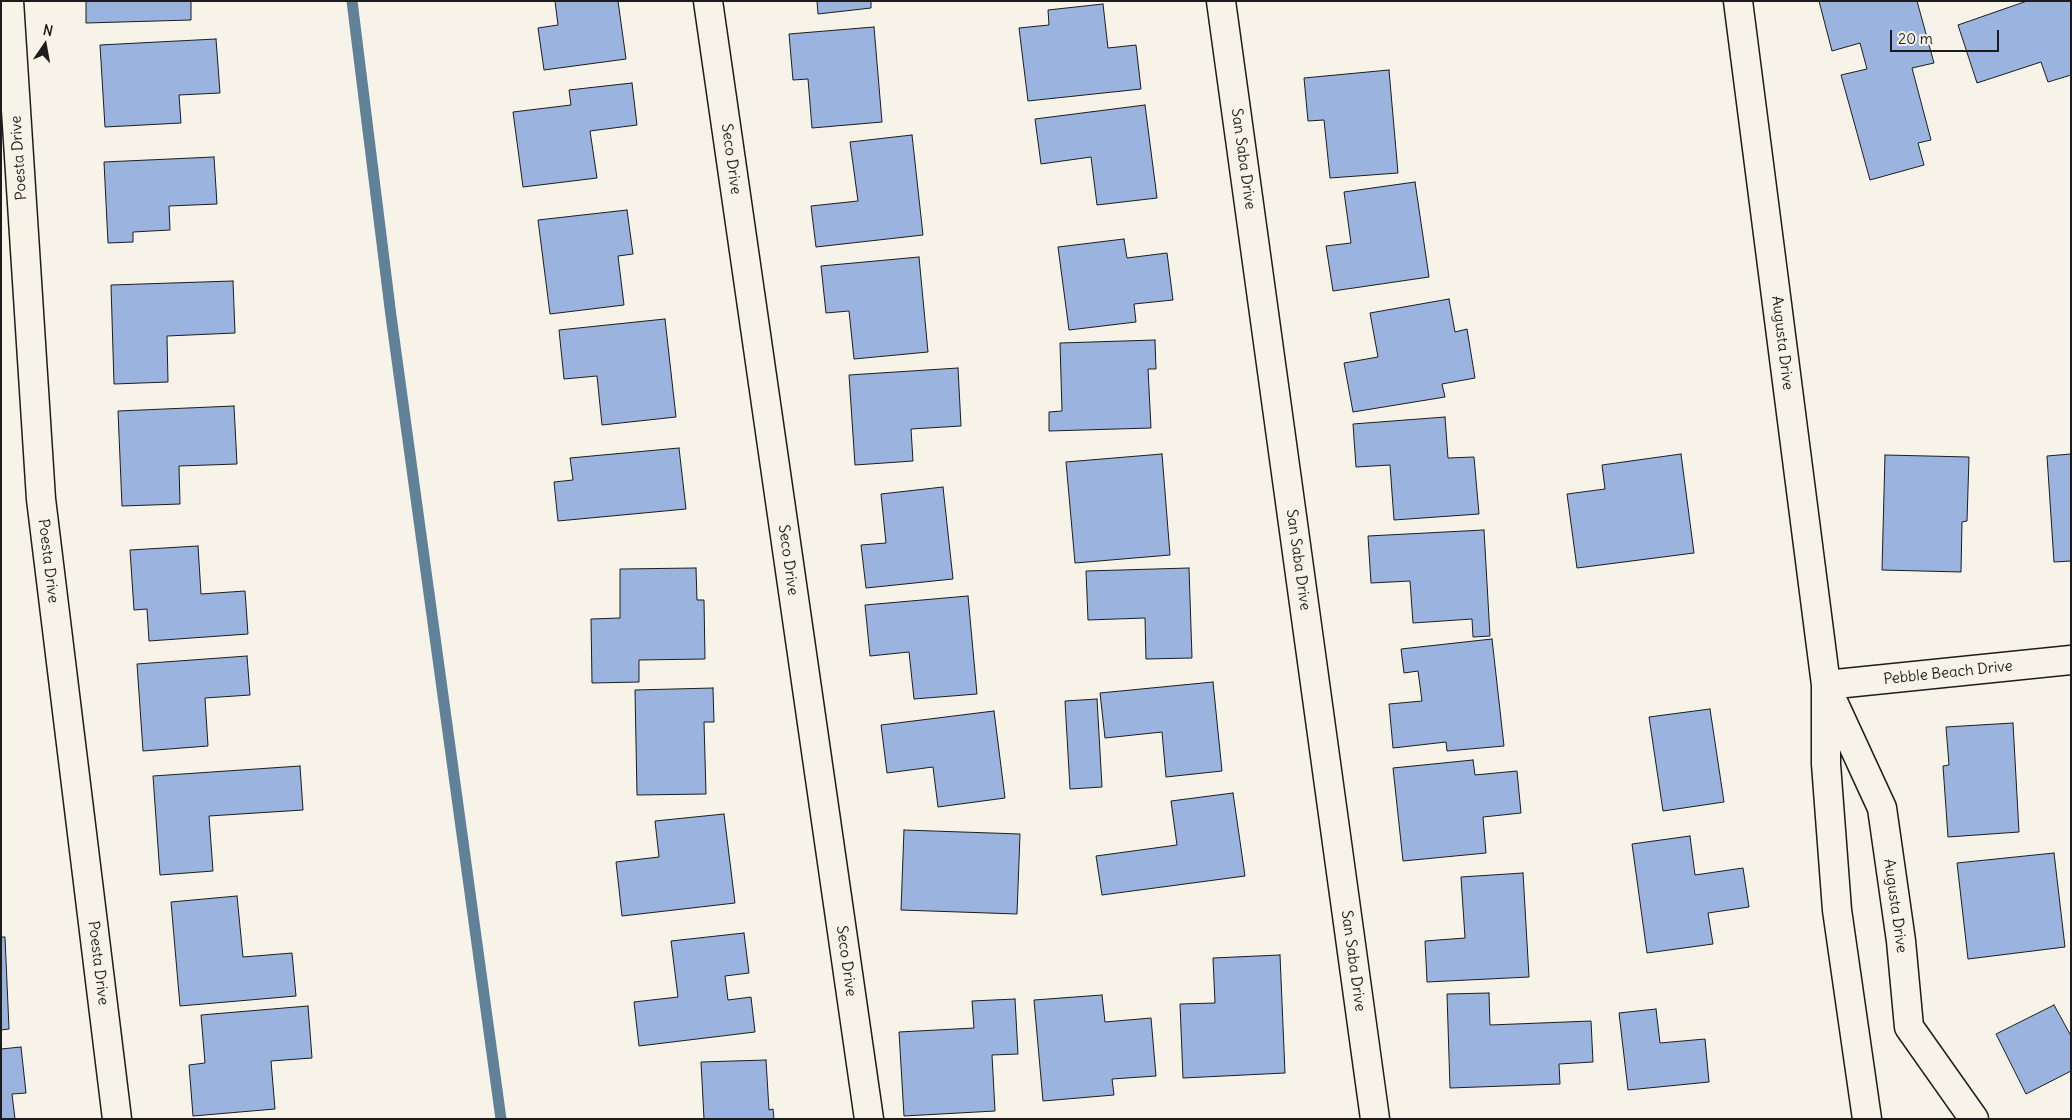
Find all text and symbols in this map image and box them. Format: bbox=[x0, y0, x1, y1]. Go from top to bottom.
north arrow bbox=[20, 20, 70, 70]
scale bar bbox=[1892, 20, 2001, 52]
text: N bbox=[42, 21, 55, 40]
text: 20 m bbox=[1898, 29, 1933, 48]
street label: San Saba Drive bbox=[1227, 107, 1259, 211]
street label: Poesta Drive bbox=[7, 115, 31, 201]
street label: Seco Drive bbox=[717, 122, 745, 196]
street label: Augusta Drive bbox=[1767, 295, 1797, 391]
street label: San Saba Drive bbox=[1282, 508, 1314, 612]
street label: Poesta Drive bbox=[34, 518, 62, 604]
street label: Seco Drive bbox=[774, 523, 802, 597]
street label: Pebble Beach Drive bbox=[1882, 657, 2014, 689]
street label: Augusta Drive bbox=[1879, 858, 1911, 954]
street label: San Saba Drive bbox=[1337, 909, 1369, 1013]
street label: Poesta Drive bbox=[84, 920, 112, 1006]
street label: Seco Drive bbox=[832, 924, 860, 998]

